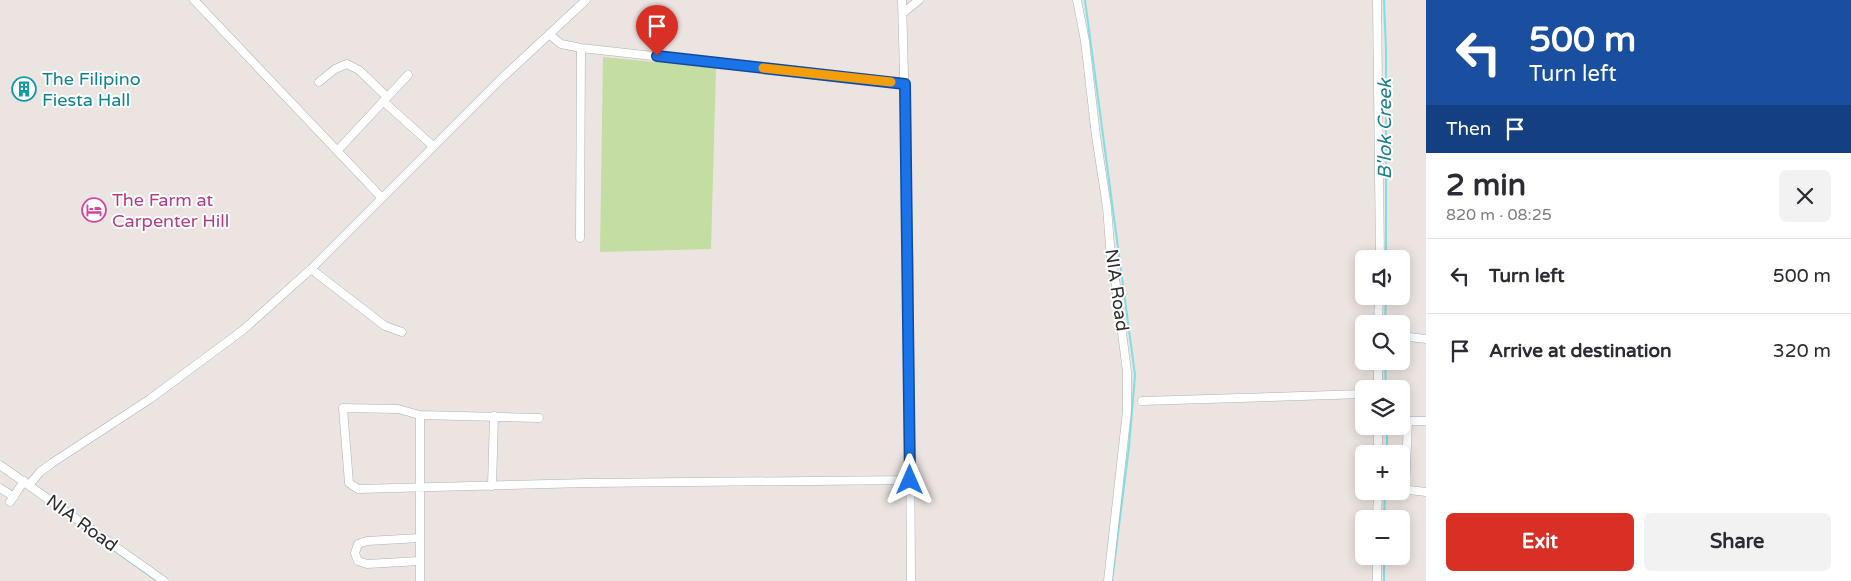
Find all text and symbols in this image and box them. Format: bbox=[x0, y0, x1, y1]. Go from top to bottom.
pin bbox=[636, 5, 678, 56]
icon: arrive bbox=[643, 12, 671, 40]
text: 500 m bbox=[1529, 19, 1636, 61]
icon: left bbox=[1446, 20, 1511, 85]
text: Turn left bbox=[1529, 61, 1617, 87]
place label: The Filipino Fiesta Hall bbox=[42, 68, 141, 111]
building icon: The Filipino Fiesta Hall bbox=[11, 76, 37, 102]
water label: B'lok Creek bbox=[1374, 77, 1396, 179]
icon: arrive bbox=[1501, 115, 1529, 143]
text: Then bbox=[1446, 118, 1491, 140]
text: 2 min bbox=[1446, 167, 1526, 204]
button: close bbox=[1779, 170, 1831, 222]
place label: The Farm at Carpenter Hill bbox=[112, 189, 229, 232]
hotel icon: The Farm at Carpenter Hill bbox=[81, 197, 107, 223]
text: 820 m · 08:25 bbox=[1446, 205, 1552, 225]
street label: NIA Road bbox=[1100, 247, 1134, 333]
map controls bbox=[1355, 250, 1410, 565]
button: sound bbox=[1355, 250, 1410, 305]
icon: left bbox=[1446, 262, 1474, 290]
text: Turn left bbox=[1489, 265, 1565, 287]
text: 500 m bbox=[1773, 265, 1831, 287]
button: search bbox=[1355, 315, 1410, 370]
icon: arrive bbox=[1446, 337, 1474, 365]
text: Arrive at destination bbox=[1489, 340, 1672, 362]
text: 320 m bbox=[1773, 340, 1831, 362]
button: layers bbox=[1355, 380, 1410, 435]
button: + bbox=[1355, 445, 1410, 500]
position arrow bbox=[883, 453, 935, 505]
street label: NIA Road bbox=[42, 490, 122, 556]
button: − bbox=[1355, 510, 1410, 565]
button: Exit bbox=[1446, 513, 1634, 571]
button: Share bbox=[1644, 513, 1831, 571]

